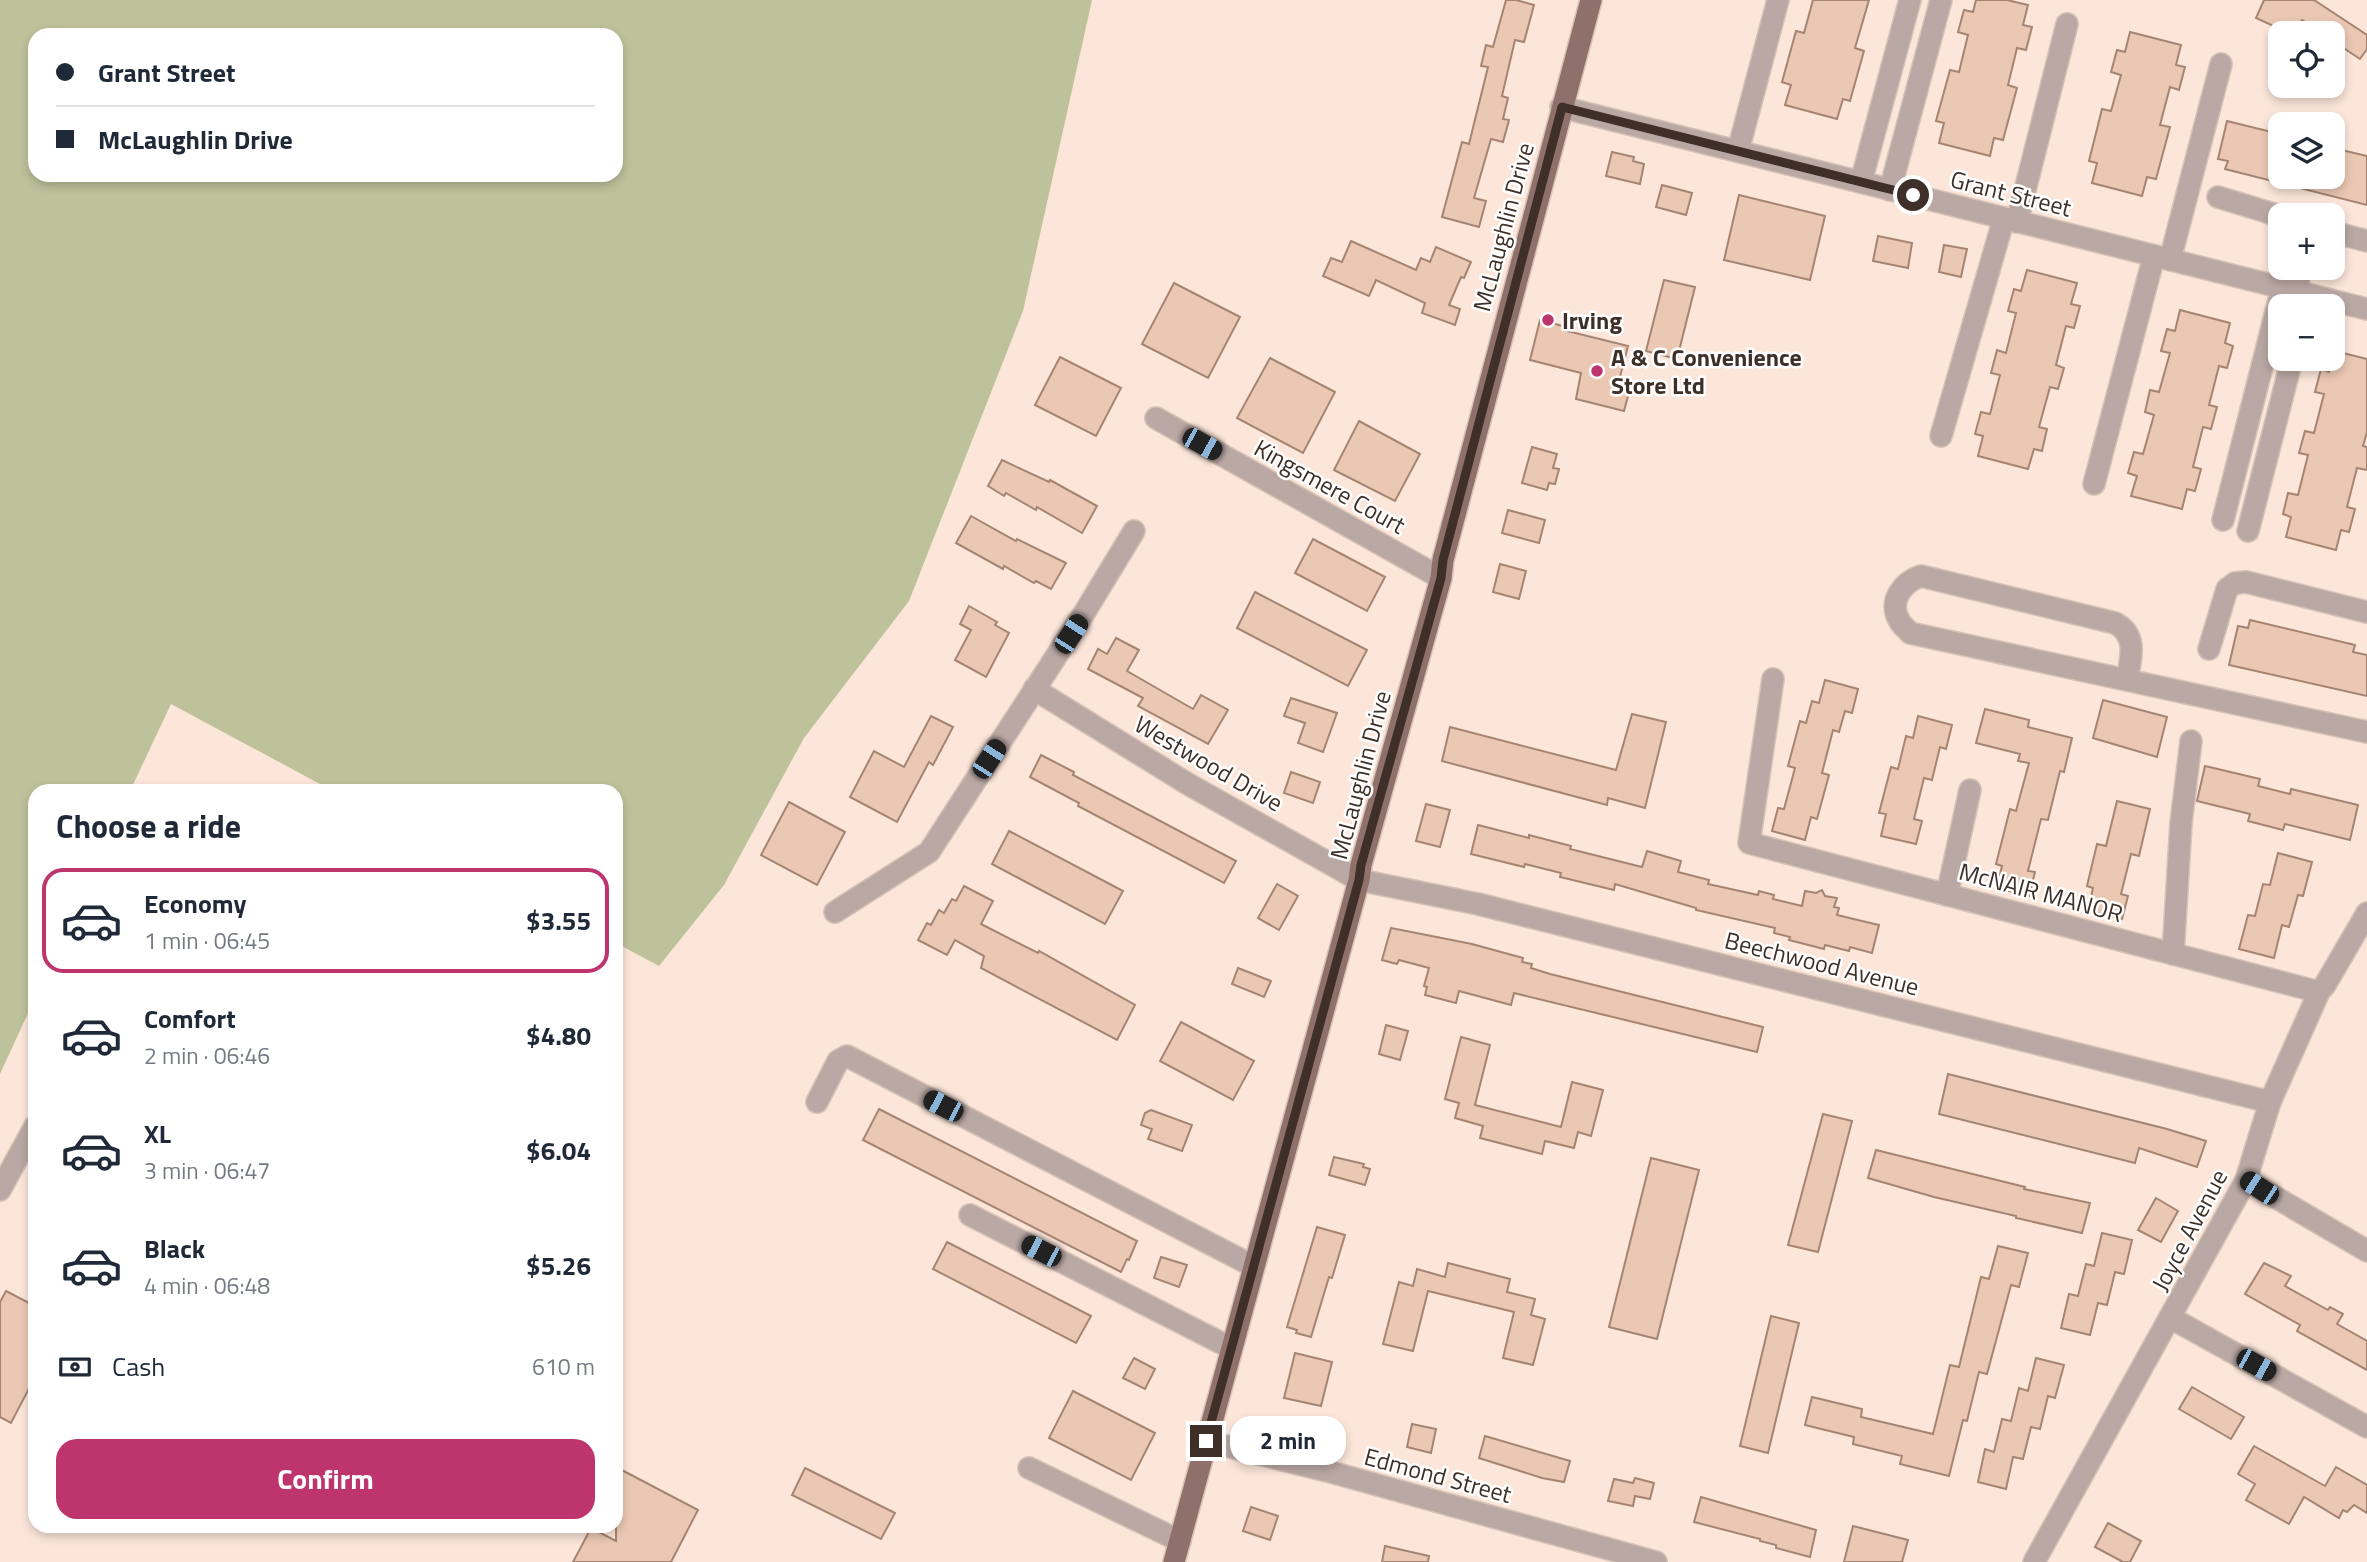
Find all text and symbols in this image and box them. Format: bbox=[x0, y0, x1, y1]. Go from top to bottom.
map controls bbox=[2268, 21, 2345, 371]
button: locate bbox=[2268, 21, 2345, 98]
text: Grant Street bbox=[98, 53, 236, 92]
button: layers bbox=[2268, 112, 2345, 189]
text: McLaughlin Drive bbox=[98, 120, 293, 159]
street label: McLaughlin Drive bbox=[1463, 139, 1543, 315]
street label: Grant Street bbox=[1947, 161, 2076, 226]
route start bbox=[1897, 179, 1929, 211]
button: + bbox=[2268, 203, 2345, 280]
button: − bbox=[2268, 294, 2345, 371]
place label: Irving bbox=[1562, 302, 1622, 338]
marker: Irving bbox=[1540, 312, 1556, 328]
place label: A & C Convenience Store Ltd bbox=[1611, 339, 1802, 403]
marker: A & C Convenience Store Ltd bbox=[1589, 363, 1605, 379]
car bbox=[1179, 425, 1226, 463]
street label: Kingsmere Court bbox=[1248, 430, 1413, 543]
car bbox=[1051, 611, 1092, 657]
street label: McLaughlin Drive bbox=[1320, 687, 1400, 863]
street label: Westwood Drive bbox=[1128, 706, 1290, 820]
car bbox=[969, 736, 1010, 782]
text: Choose a ride bbox=[56, 802, 241, 850]
street label: McNAIR MANOR bbox=[1955, 853, 2127, 931]
text: Economy bbox=[144, 884, 246, 923]
icon: car bbox=[60, 889, 123, 952]
text: $3.55 bbox=[526, 901, 591, 940]
street label: Beechwood Avenue bbox=[1721, 921, 1923, 1005]
text: 1 min · 06:45 bbox=[144, 923, 270, 958]
text: Comfort bbox=[144, 999, 236, 1038]
icon: car bbox=[60, 1004, 123, 1067]
text: $4.80 bbox=[526, 1016, 591, 1055]
text: 2 min · 06:46 bbox=[144, 1038, 270, 1073]
car bbox=[920, 1087, 967, 1125]
text: XL bbox=[144, 1114, 171, 1153]
icon: car bbox=[60, 1119, 123, 1182]
text: $6.04 bbox=[526, 1131, 591, 1170]
text: 3 min · 06:47 bbox=[144, 1153, 270, 1188]
street label: Joyce Avenue bbox=[2142, 1163, 2236, 1297]
car bbox=[2236, 1168, 2283, 1208]
text: Black bbox=[144, 1229, 205, 1268]
car bbox=[1018, 1232, 1065, 1270]
icon: car bbox=[60, 1234, 123, 1297]
text: $5.26 bbox=[526, 1246, 591, 1285]
text: 4 min · 06:48 bbox=[144, 1268, 270, 1303]
car bbox=[2233, 1346, 2280, 1384]
text: Cash bbox=[112, 1347, 165, 1386]
icon: cash bbox=[56, 1348, 94, 1386]
text: 610 m bbox=[532, 1349, 595, 1384]
callout: 2 min bbox=[1230, 1416, 1346, 1466]
text: 2 min bbox=[1260, 1423, 1316, 1458]
route end bbox=[1190, 1425, 1222, 1457]
street label: Edmond Street bbox=[1360, 1438, 1516, 1512]
button: Confirm bbox=[56, 1439, 595, 1519]

